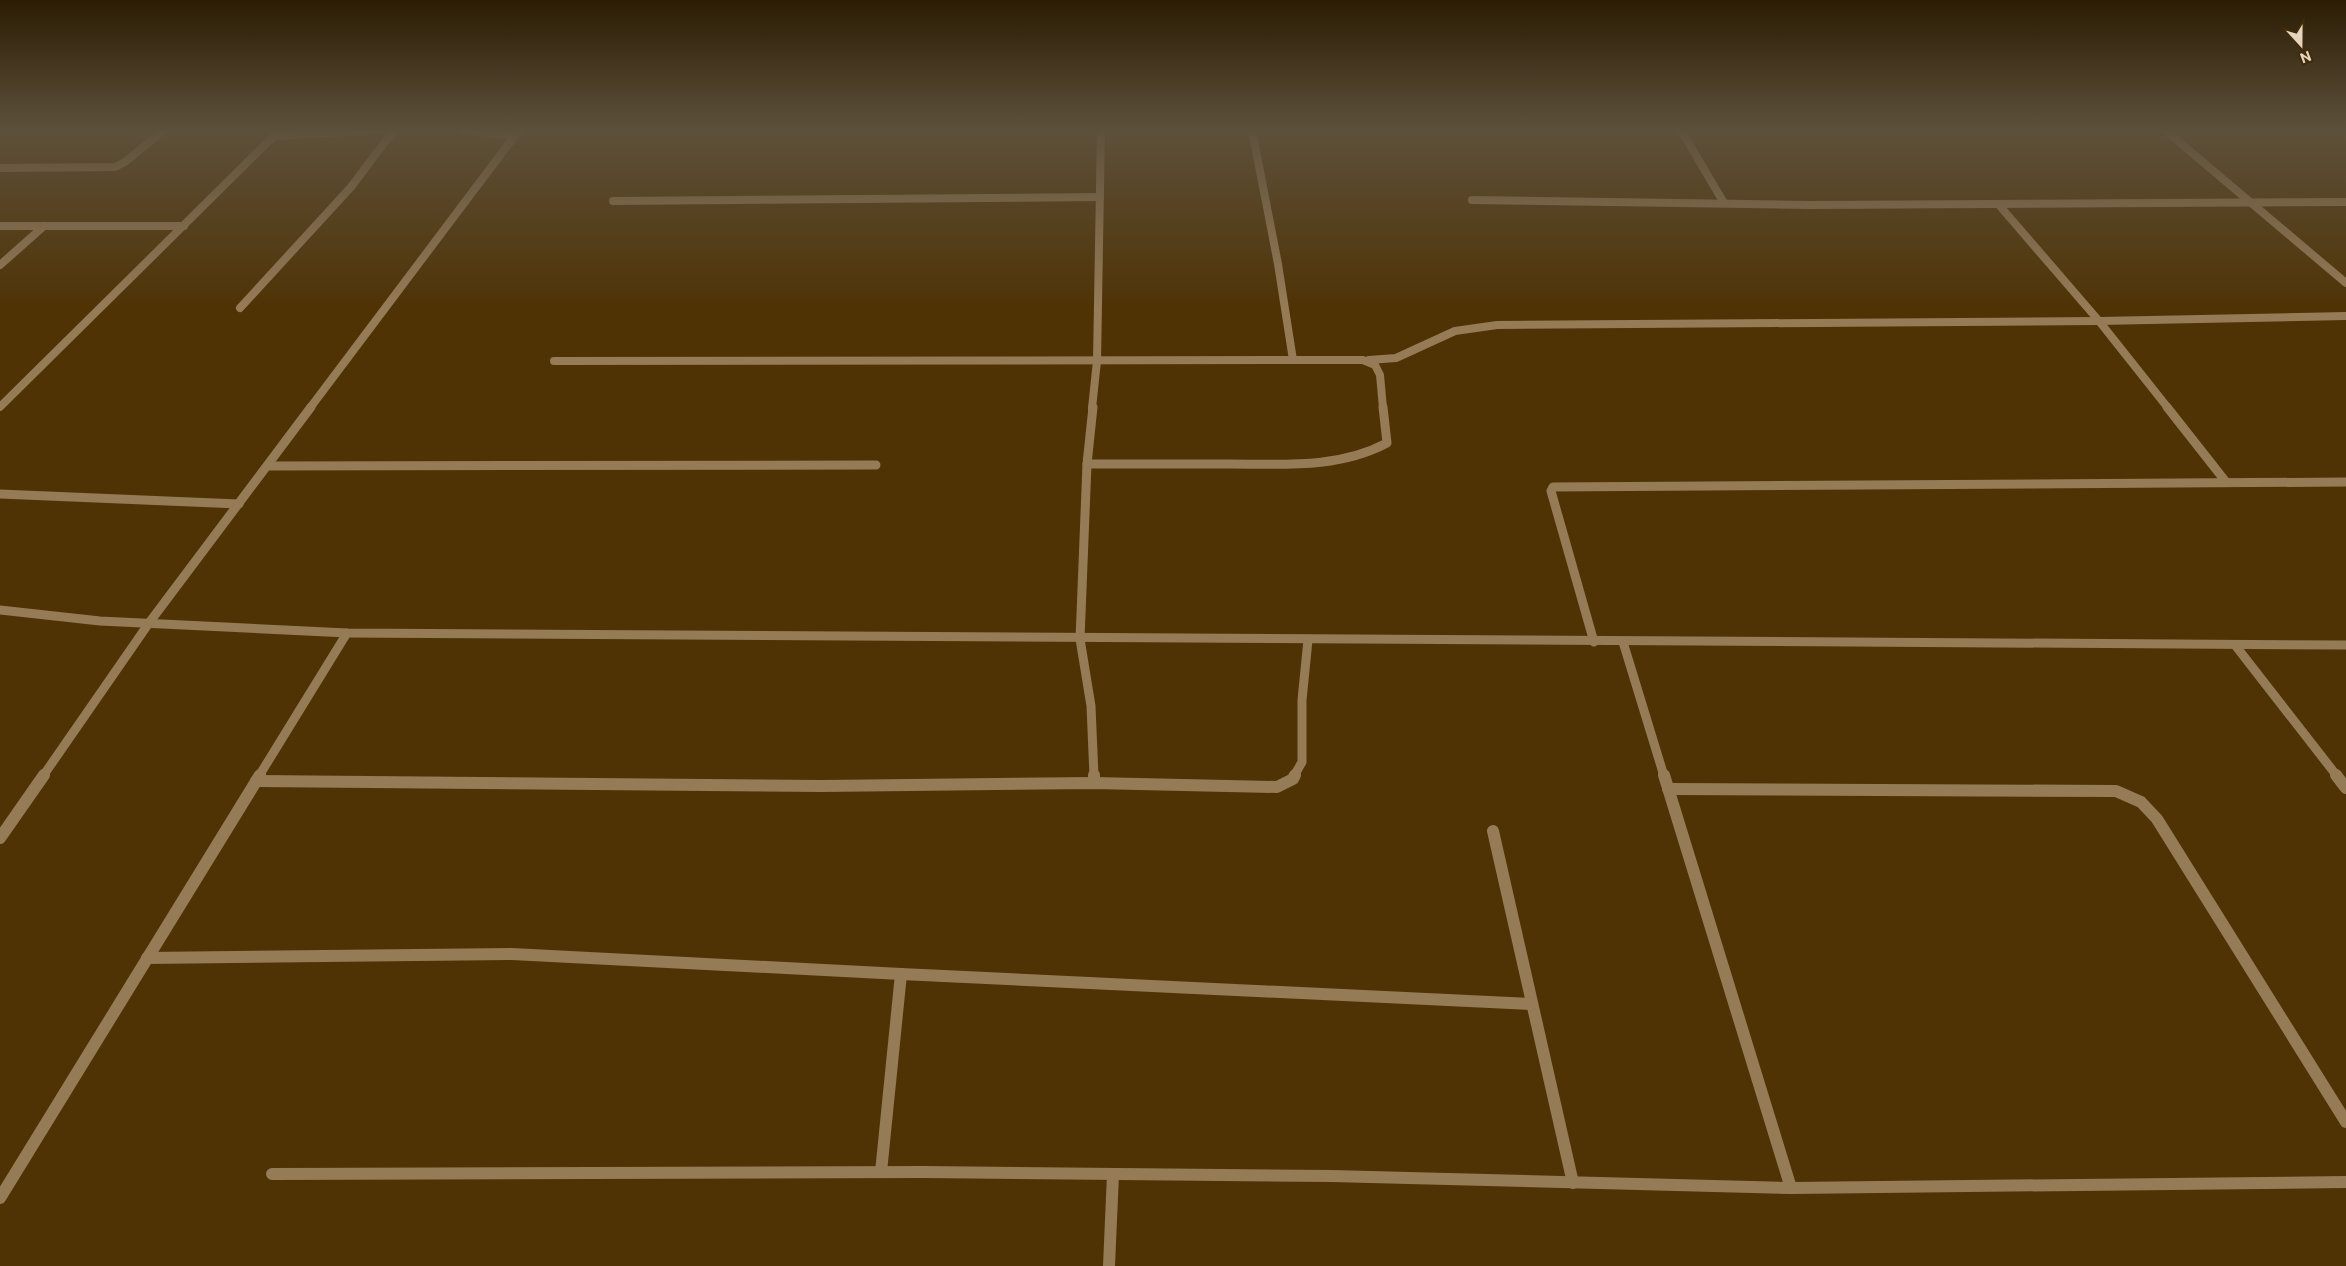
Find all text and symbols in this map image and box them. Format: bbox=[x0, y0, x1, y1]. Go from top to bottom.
north arrow bbox=[2276, 20, 2326, 70]
text: N bbox=[2298, 48, 2314, 67]

